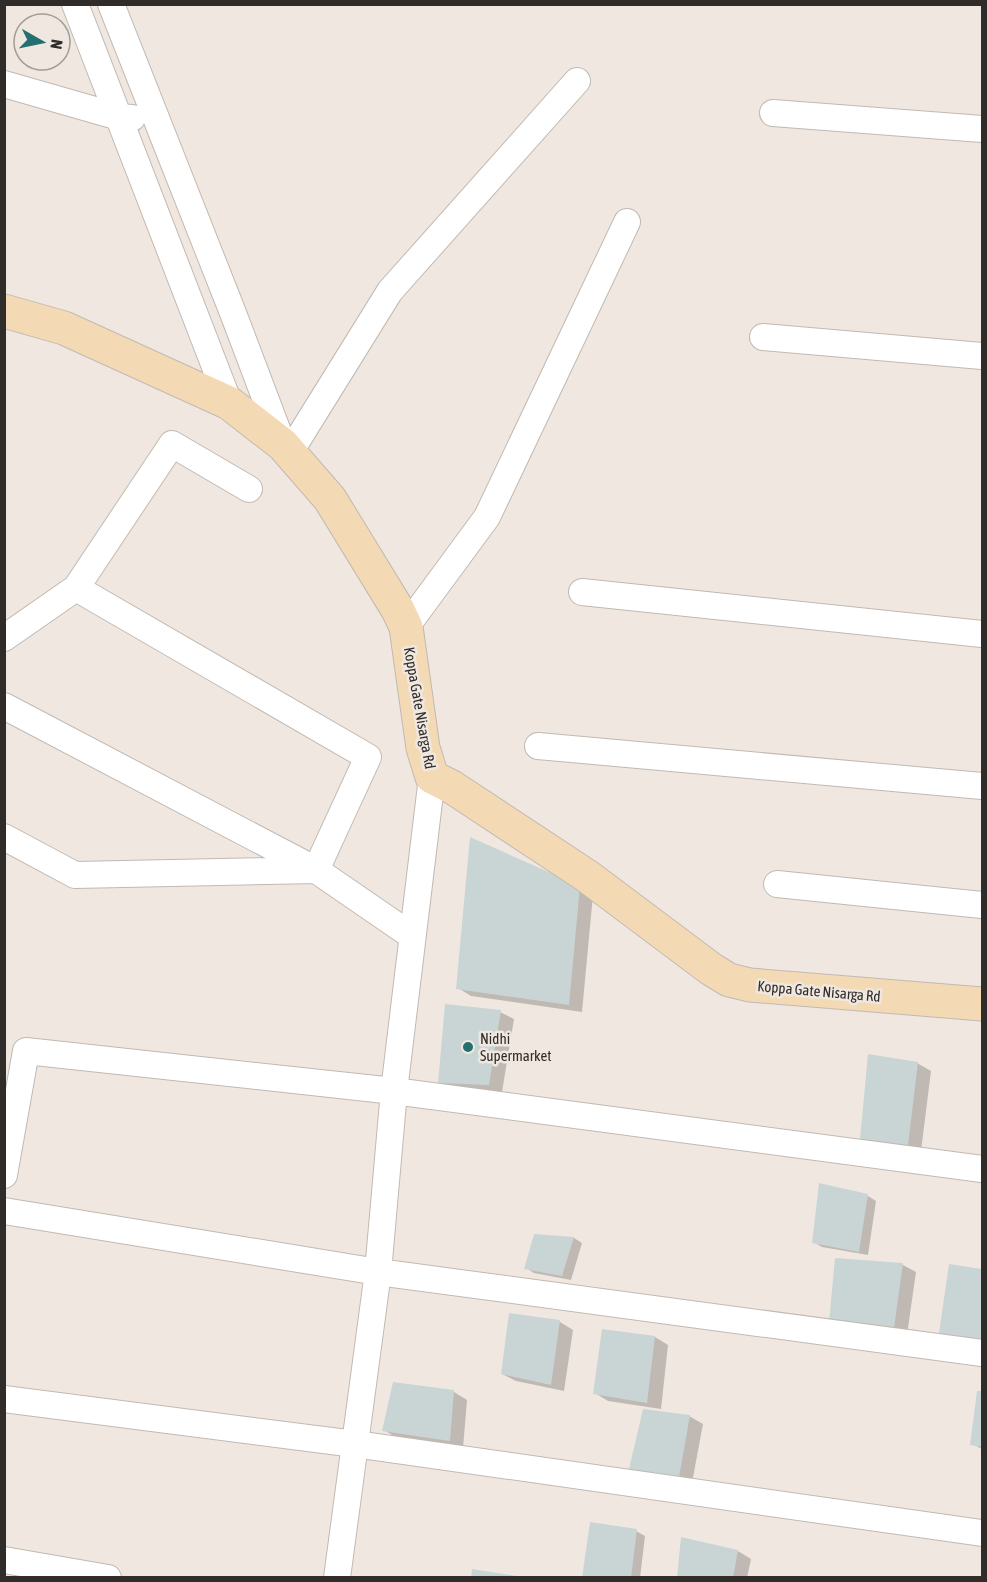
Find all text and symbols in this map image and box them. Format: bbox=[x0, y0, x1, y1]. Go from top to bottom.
north arrow bbox=[12, 12, 72, 72]
text: N bbox=[47, 38, 66, 50]
street label: Koppa Gate Nisarga Rd bbox=[401, 646, 439, 770]
street label: Koppa Gate Nisarga Rd bbox=[757, 977, 881, 1005]
place label: Nidhi Supermarket bbox=[480, 1030, 552, 1064]
marker: Nidhi Supermarket bbox=[461, 1040, 475, 1054]

